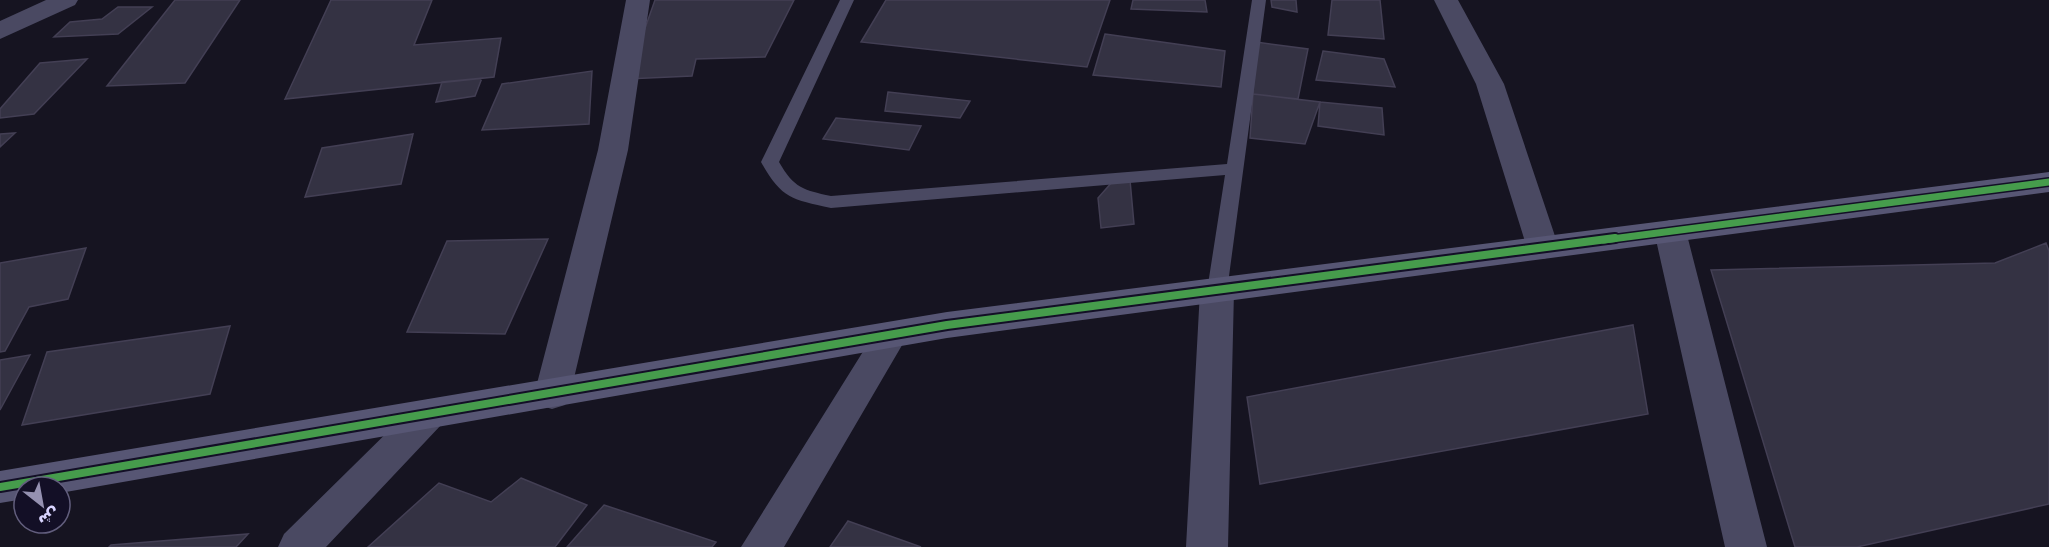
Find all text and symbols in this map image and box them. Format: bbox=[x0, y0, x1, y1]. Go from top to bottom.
north arrow bbox=[12, 475, 72, 535]
text: ش bbox=[35, 504, 64, 531]

